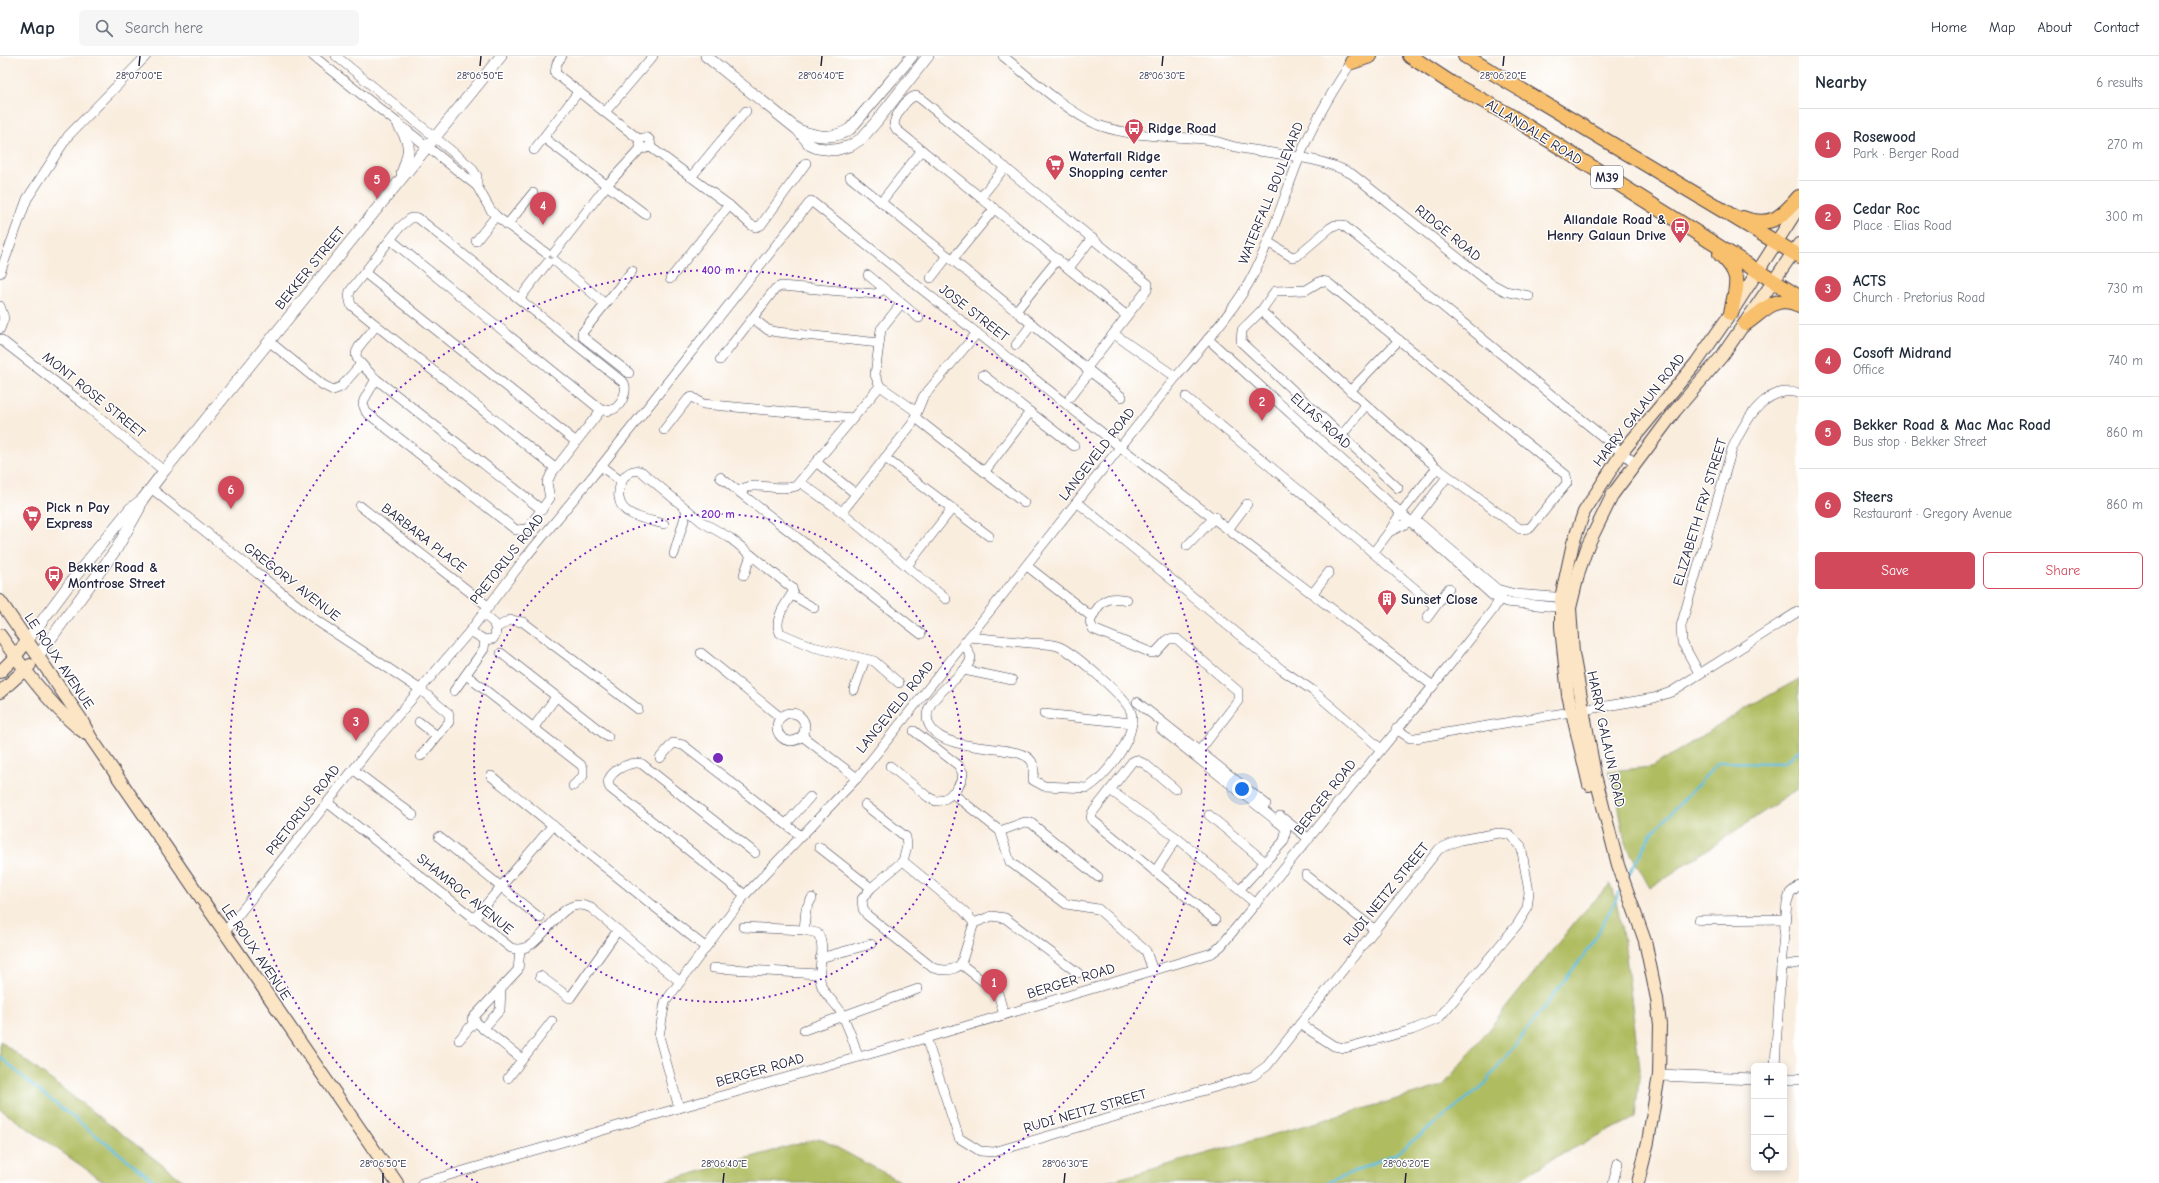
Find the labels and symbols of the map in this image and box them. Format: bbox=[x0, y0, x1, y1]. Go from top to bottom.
text: 28°07'00"E bbox=[116, 70, 162, 82]
text: 28°06'50"E bbox=[457, 70, 503, 82]
text: 28°06'40"E bbox=[798, 70, 844, 82]
text: 28°06'30"E bbox=[1139, 70, 1185, 82]
text: 28°06'20"E bbox=[1480, 70, 1526, 82]
street label: ALLANDALE ROAD bbox=[1483, 95, 1586, 169]
bus stop icon: Ridge Road bbox=[1123, 117, 1145, 145]
street label: WATERFALL BOULEVARD bbox=[1235, 119, 1307, 267]
place label: Ridge Road bbox=[1148, 120, 1216, 137]
place label: Waterfall Ridge Shopping center bbox=[1069, 148, 1168, 181]
supermarket icon: Waterfall Ridge Shopping center bbox=[1044, 153, 1066, 181]
pin: 5 bbox=[364, 166, 390, 199]
road number: M39 bbox=[1591, 166, 1623, 188]
pin: 4 bbox=[530, 192, 556, 225]
street label: RIDGE ROAD bbox=[1412, 201, 1485, 265]
place label: Allandale Road & Henry Galaun Drive bbox=[1547, 211, 1666, 244]
bus stop icon: Allandale Road & Henry Galaun Drive bbox=[1669, 216, 1691, 244]
street label: BEKKER STREET bbox=[271, 223, 349, 313]
text: 400 m bbox=[701, 263, 735, 277]
street label: JOSE STREET bbox=[936, 280, 1013, 346]
street label: MONT ROSE STREET bbox=[39, 348, 149, 442]
street label: HARRY GALAUN ROAD bbox=[1589, 350, 1689, 470]
pin: 2 bbox=[1249, 388, 1275, 421]
street label: ELIAS ROAD bbox=[1287, 389, 1355, 453]
street label: LANGEVELD ROAD bbox=[1055, 404, 1139, 504]
street label: ELIZABETH FRY STREET bbox=[1669, 435, 1731, 588]
pin: 6 bbox=[218, 476, 244, 509]
place label: Pick n Pay Express bbox=[46, 499, 110, 532]
street label: BARBARA PLACE bbox=[378, 500, 470, 576]
supermarket icon: Pick n Pay Express bbox=[21, 504, 43, 532]
text: 200 m bbox=[701, 507, 735, 521]
street label: PRETORIUS ROAD bbox=[466, 510, 548, 608]
street label: GREGORY AVENUE bbox=[240, 539, 344, 625]
place label: Bekker Road & Montrose Street bbox=[68, 559, 165, 592]
bus stop icon: Bekker Road & Montrose Street bbox=[43, 564, 65, 592]
building icon: Sunset Close bbox=[1376, 588, 1398, 616]
place label: Sunset Close bbox=[1401, 591, 1478, 608]
street label: LE ROUX AVENUE bbox=[21, 610, 97, 712]
street label: LANGEVELD ROAD bbox=[853, 657, 937, 756]
street label: HARRY GALAUN ROAD bbox=[1583, 669, 1629, 809]
pin: 3 bbox=[343, 708, 369, 741]
centre of rings bbox=[711, 751, 725, 765]
street label: BERGER ROAD bbox=[1290, 756, 1360, 838]
street label: PRETORIUS ROAD bbox=[262, 761, 344, 859]
your location bbox=[1232, 779, 1252, 799]
street label: RUDI NEITZ STREET bbox=[1339, 839, 1433, 949]
street label: SHAMROC AVENUE bbox=[413, 850, 517, 938]
street label: LE ROUX AVENUE bbox=[218, 901, 294, 1003]
street label: BERGER ROAD bbox=[1025, 959, 1117, 1002]
pin: 1 bbox=[981, 969, 1007, 1002]
street label: BERGER ROAD bbox=[714, 1049, 806, 1091]
street label: RUDI NEITZ STREET bbox=[1021, 1085, 1149, 1137]
text: 28°06'50"E bbox=[360, 1158, 406, 1170]
text: 28°06'40"E bbox=[701, 1158, 747, 1170]
text: 28°06'30"E bbox=[1042, 1158, 1088, 1170]
text: 28°06'20"E bbox=[1383, 1158, 1429, 1170]

